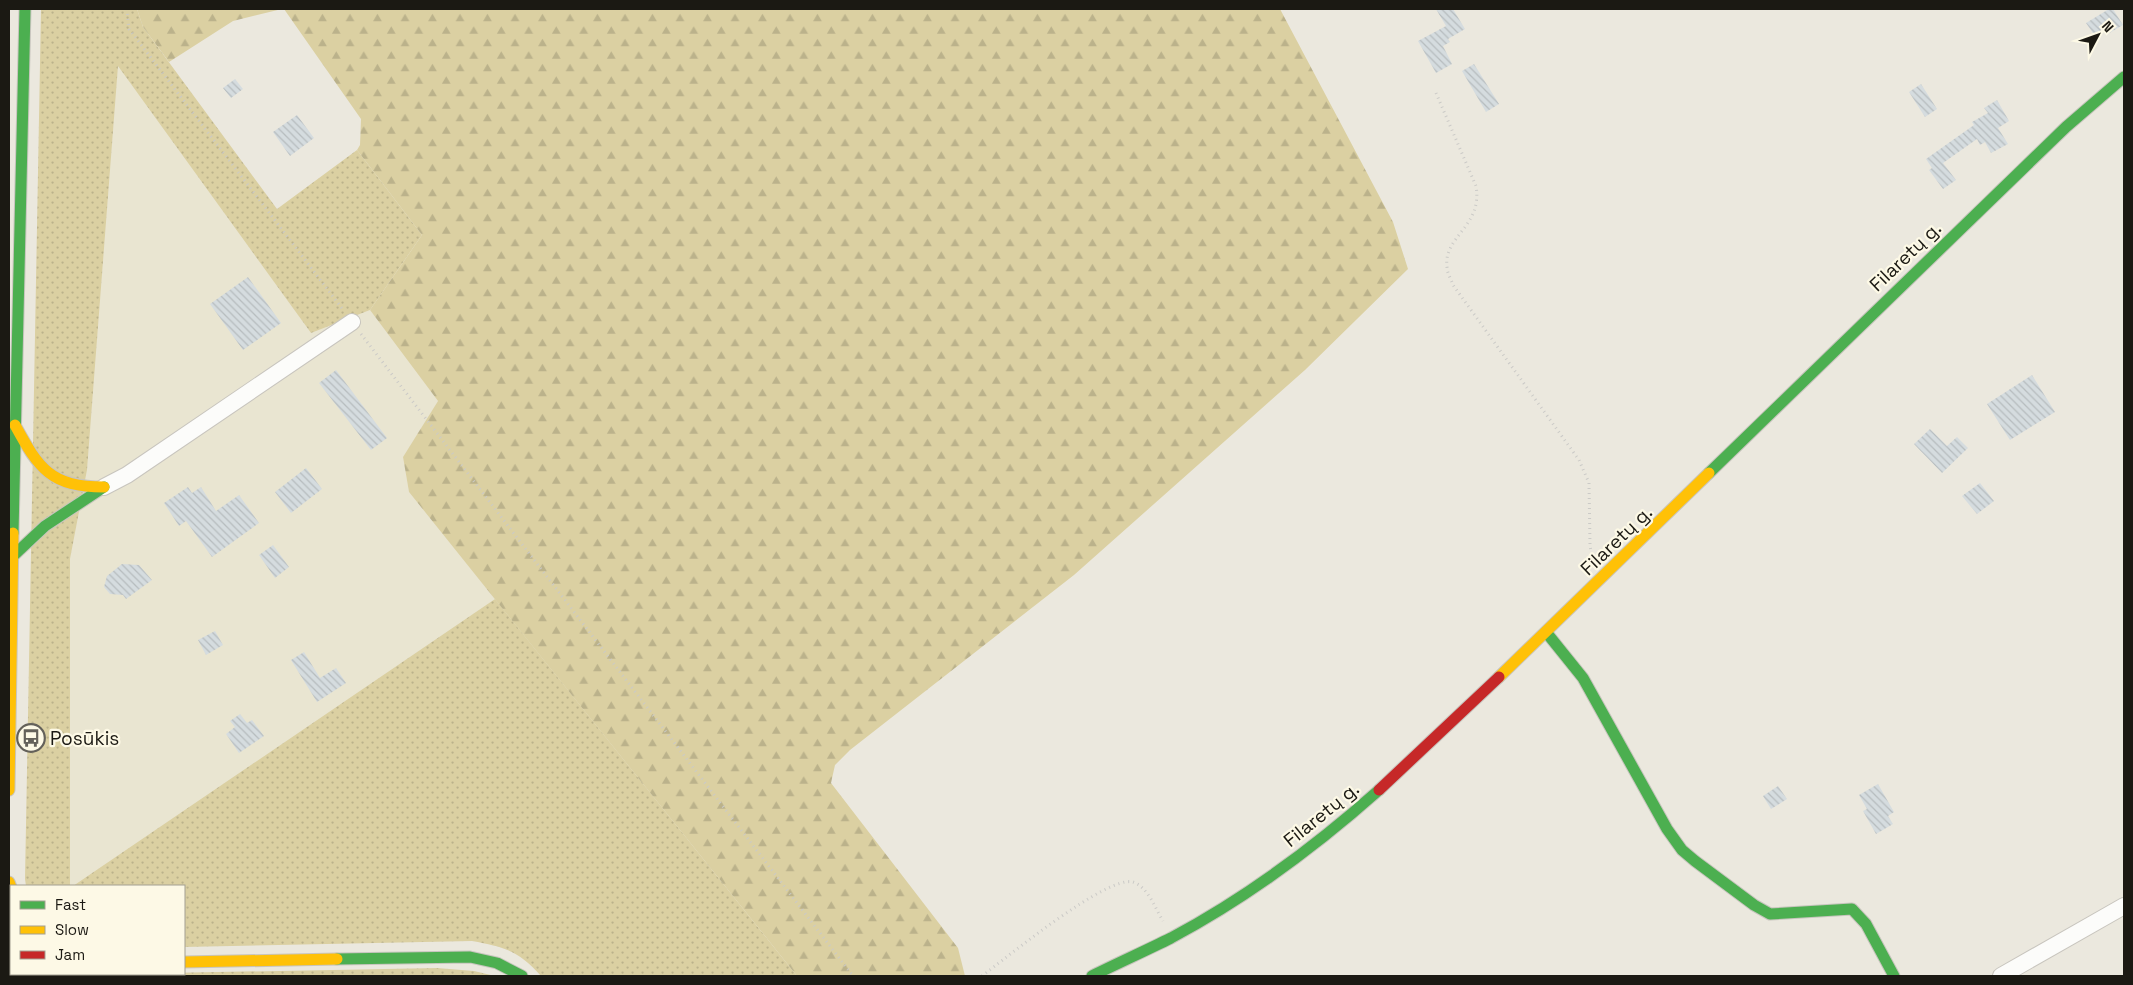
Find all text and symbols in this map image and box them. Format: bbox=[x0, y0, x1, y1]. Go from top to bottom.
north arrow bbox=[2073, 10, 2123, 60]
text: N bbox=[2098, 17, 2118, 36]
street label: Filaretų g. bbox=[1864, 216, 1947, 297]
street label: Filaretų g. bbox=[1575, 500, 1658, 581]
bus stop icon: Posūkis bbox=[16, 723, 46, 753]
place label: Posūkis bbox=[50, 726, 119, 751]
street label: Filaretų g. bbox=[1278, 776, 1364, 853]
legend bbox=[10, 885, 185, 975]
text: Fast bbox=[55, 895, 86, 914]
text: Slow bbox=[55, 920, 89, 939]
text: Jam bbox=[55, 945, 85, 964]

